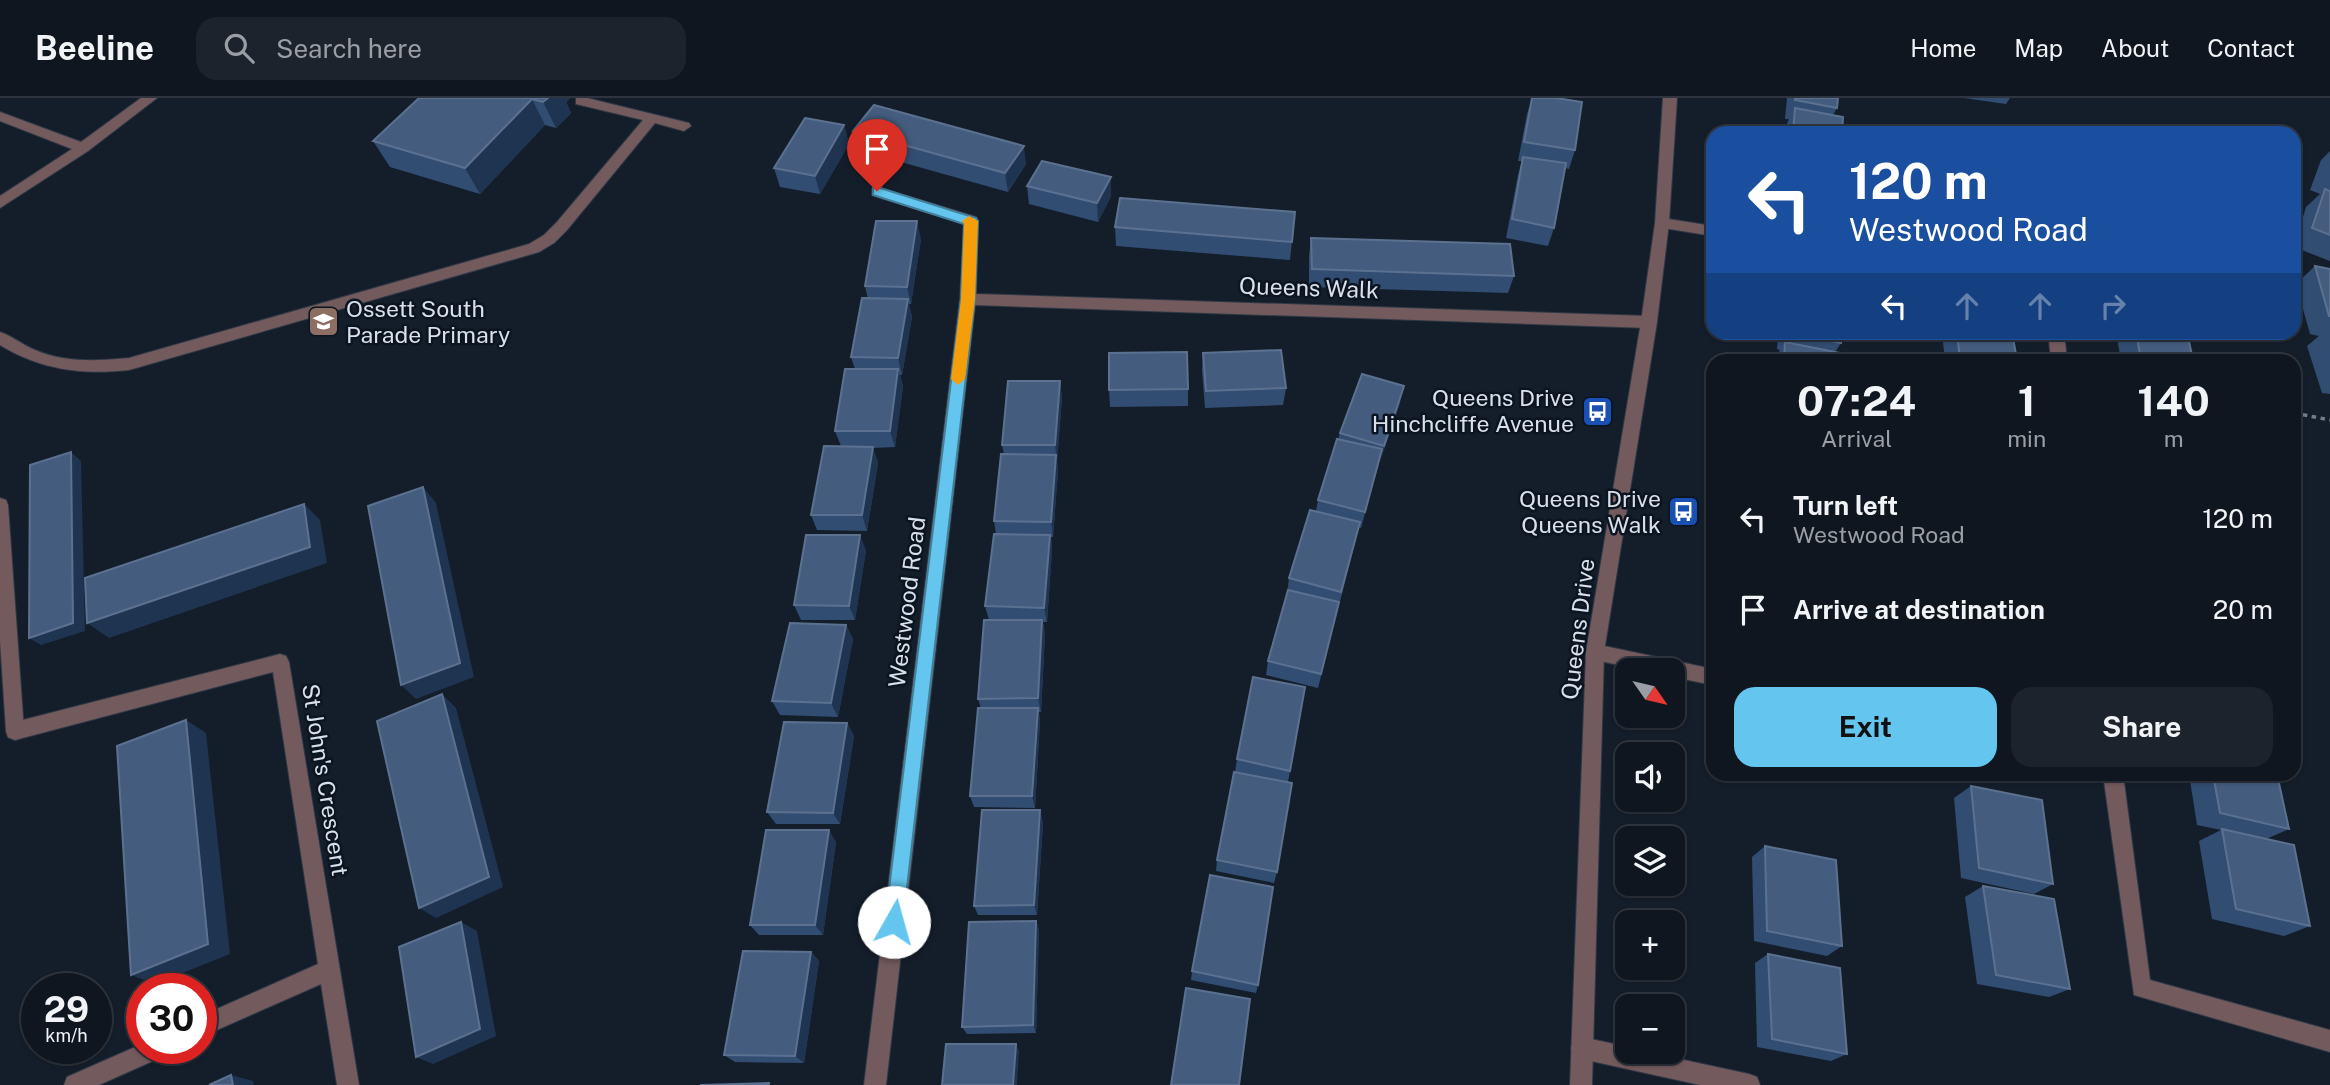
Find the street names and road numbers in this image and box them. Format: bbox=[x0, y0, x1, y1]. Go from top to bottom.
street label: Queens Walk bbox=[1239, 272, 1379, 303]
street label: Westwood Road bbox=[883, 515, 930, 689]
street label: Queens Drive bbox=[1555, 557, 1600, 701]
street label: St John's Crescent bbox=[297, 682, 354, 878]

